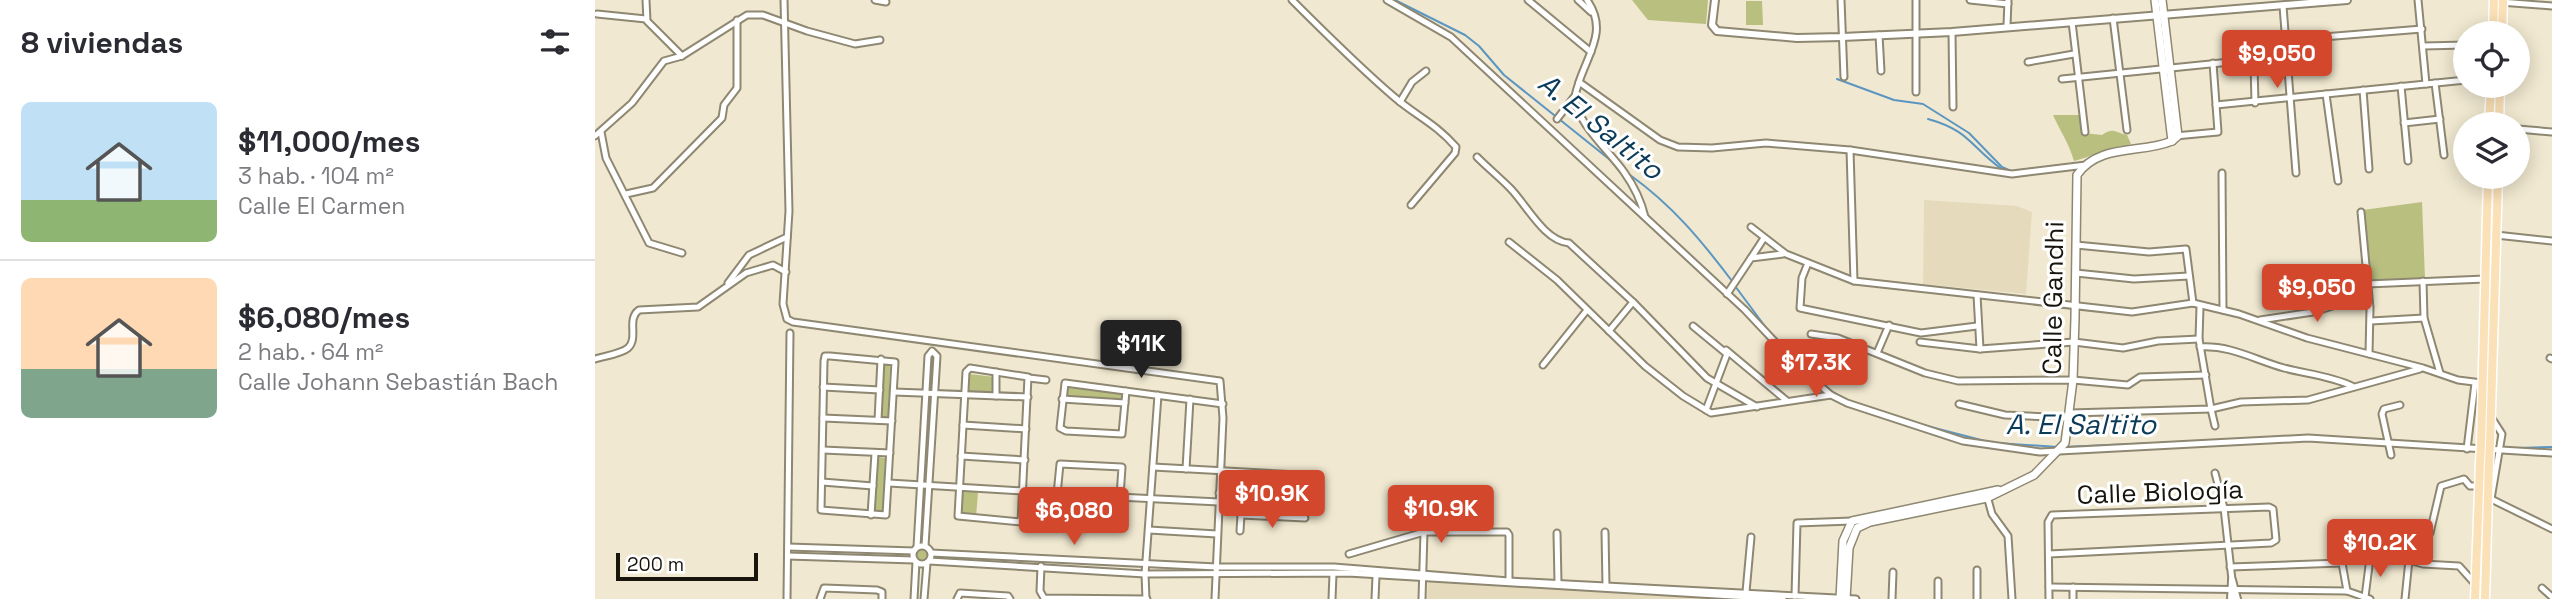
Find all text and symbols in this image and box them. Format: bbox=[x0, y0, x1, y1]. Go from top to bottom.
map controls bbox=[2453, 21, 2530, 189]
button: locate bbox=[2453, 21, 2530, 98]
text: 8 viviendas bbox=[21, 23, 183, 62]
icon: filters bbox=[536, 23, 574, 61]
pin: $9,050 bbox=[2220, 31, 2334, 90]
text: $9,050 bbox=[2238, 38, 2316, 68]
water label: A. El Saltito bbox=[1531, 65, 1671, 188]
button: layers bbox=[2453, 112, 2530, 189]
text: $11,000/mes bbox=[238, 122, 420, 161]
icon: home bbox=[77, 130, 161, 214]
text: 3 hab. · 104 m² bbox=[238, 161, 394, 191]
text: Calle El Carmen bbox=[238, 191, 405, 221]
street label: Calle Gandhi bbox=[2035, 221, 2071, 375]
pin: $9,050 bbox=[2260, 264, 2374, 324]
text: $9,050 bbox=[2278, 272, 2356, 302]
text: $6,080/mes bbox=[238, 298, 410, 337]
icon: home bbox=[77, 306, 161, 390]
pin: $11K bbox=[1100, 320, 1182, 380]
text: $11K bbox=[1116, 328, 1166, 358]
text: 2 hab. · 64 m² bbox=[238, 337, 384, 367]
pin: $17.3K bbox=[1759, 340, 1873, 399]
text: $17.3K bbox=[1781, 347, 1851, 377]
text: Calle Johann Sebastián Bach bbox=[238, 367, 558, 397]
water label: A. El Saltito bbox=[2006, 406, 2157, 442]
pin: $10.9K bbox=[1215, 470, 1329, 530]
street label: Calle Biología bbox=[2076, 472, 2244, 512]
text: $10.9K bbox=[1235, 478, 1309, 508]
pin: $10.9K bbox=[1384, 486, 1498, 545]
pin: $6,080 bbox=[1017, 488, 1131, 547]
text: $10.9K bbox=[1404, 493, 1478, 523]
text: $6,080 bbox=[1035, 495, 1113, 525]
pin: $10.2K bbox=[2323, 520, 2437, 579]
text: $10.2K bbox=[2343, 527, 2417, 557]
scale bar bbox=[616, 550, 758, 582]
text: 200 m bbox=[627, 552, 684, 577]

